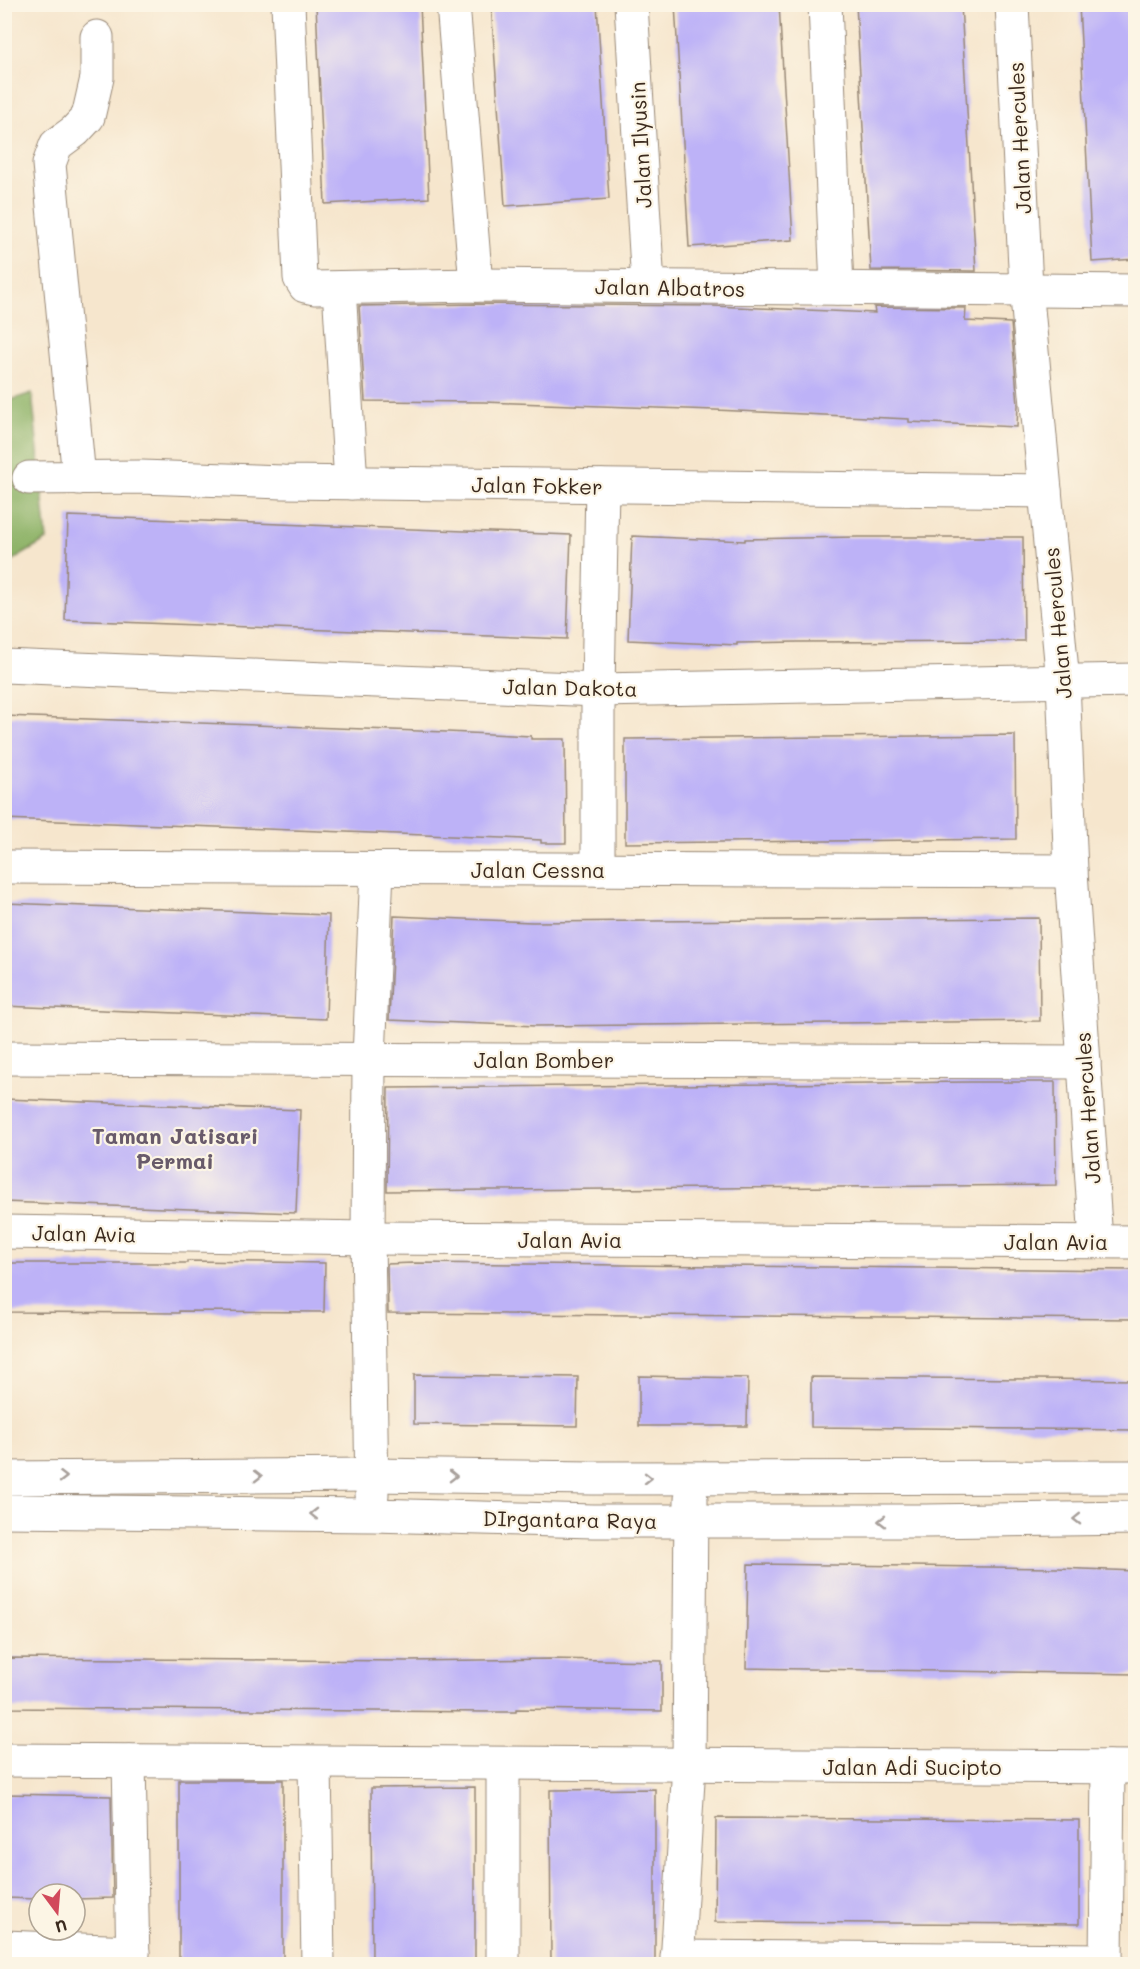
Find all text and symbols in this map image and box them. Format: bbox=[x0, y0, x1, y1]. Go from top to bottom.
street label: Jalan Hercules bbox=[1002, 61, 1036, 215]
street label: Jalan Ilyusin bbox=[623, 81, 657, 209]
street label: Jalan Albatros bbox=[595, 272, 745, 302]
street label: Jalan Fokker bbox=[471, 470, 603, 500]
street label: Jalan Hercules bbox=[1037, 546, 1077, 700]
street label: Jalan Dakota bbox=[502, 672, 638, 702]
street label: Jalan Cessna bbox=[471, 856, 605, 883]
street label: Jalan Hercules bbox=[1068, 1031, 1106, 1185]
street label: Jalan Bomber bbox=[474, 1046, 614, 1073]
district label: Taman Jatisari Permai bbox=[92, 1121, 258, 1175]
street label: Jalan Avia bbox=[32, 1219, 136, 1247]
street label: Jalan Avia bbox=[518, 1226, 622, 1253]
street label: Jalan Avia bbox=[1004, 1228, 1108, 1255]
one-way arrow bbox=[253, 1470, 262, 1482]
one-way arrow bbox=[448, 1470, 457, 1482]
one-way arrow bbox=[58, 1471, 67, 1484]
one-way arrow bbox=[643, 1472, 652, 1484]
street label: DIrgantara Raya bbox=[483, 1504, 657, 1534]
one-way arrow bbox=[310, 1508, 319, 1521]
one-way arrow bbox=[1073, 1513, 1082, 1525]
one-way arrow bbox=[878, 1515, 887, 1527]
street label: Jalan Adi Sucipto bbox=[822, 1753, 1002, 1780]
north arrow bbox=[27, 1882, 87, 1942]
text: U bbox=[53, 1915, 70, 1939]

